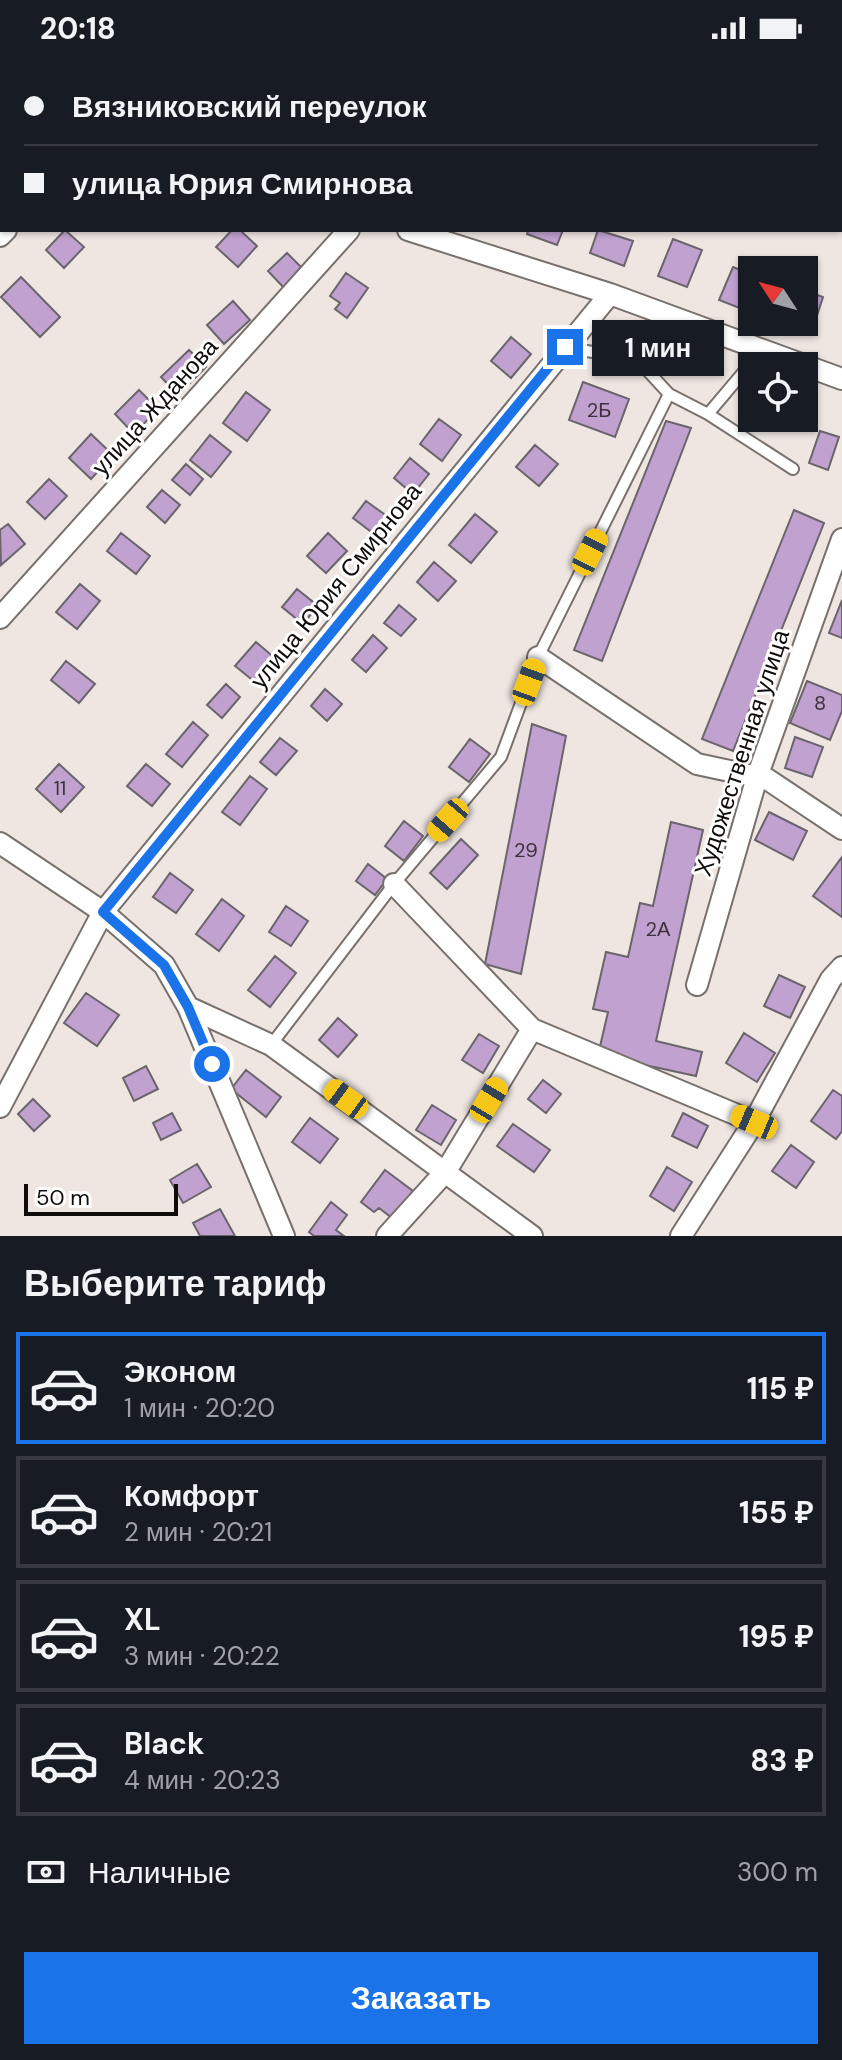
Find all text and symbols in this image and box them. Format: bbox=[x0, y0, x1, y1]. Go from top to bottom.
text: 20:18 bbox=[40, 9, 116, 48]
text: Вязниковский переулок bbox=[72, 87, 427, 126]
text: улица Юрия Смирнова bbox=[72, 164, 412, 203]
north arrow bbox=[738, 256, 818, 336]
map controls bbox=[738, 256, 818, 432]
callout: 1 мин bbox=[593, 319, 725, 375]
route end bbox=[547, 329, 583, 365]
street label: улица Жданова bbox=[85, 331, 225, 482]
text: 1 мин bbox=[625, 331, 691, 365]
button: locate bbox=[738, 352, 818, 432]
house number: 2Б bbox=[587, 397, 611, 423]
street label: улица Юрия Смирнова bbox=[243, 476, 429, 695]
car bbox=[569, 525, 611, 579]
street label: Художественная улица bbox=[687, 625, 796, 880]
car bbox=[510, 655, 548, 709]
house number: 8 bbox=[814, 690, 826, 716]
house number: 11 bbox=[54, 775, 66, 801]
car bbox=[423, 794, 473, 846]
house number: 29 bbox=[514, 837, 538, 863]
house number: 2А bbox=[646, 916, 671, 942]
route start bbox=[194, 1046, 230, 1082]
car bbox=[466, 1073, 512, 1127]
car bbox=[320, 1075, 372, 1123]
car bbox=[727, 1102, 781, 1142]
scale bar bbox=[24, 1180, 178, 1216]
text: 50 m bbox=[36, 1183, 90, 1212]
text: Выберите тариф bbox=[24, 1260, 327, 1307]
icon: car bbox=[28, 1352, 100, 1424]
text: Эконом bbox=[124, 1352, 237, 1391]
text: 115 ₽ bbox=[747, 1369, 814, 1408]
text: 1 мин · 20:20 bbox=[124, 1391, 275, 1425]
icon: car bbox=[28, 1476, 100, 1548]
text: Комфорт bbox=[124, 1476, 259, 1515]
text: 155 ₽ bbox=[739, 1493, 814, 1532]
text: 2 мин · 20:21 bbox=[124, 1515, 272, 1549]
icon: car bbox=[28, 1600, 100, 1672]
text: XL bbox=[124, 1600, 161, 1639]
text: 195 ₽ bbox=[739, 1617, 814, 1656]
text: 3 мин · 20:22 bbox=[124, 1639, 280, 1673]
icon: car bbox=[28, 1724, 100, 1796]
text: Black bbox=[124, 1724, 204, 1763]
text: 83 ₽ bbox=[750, 1741, 814, 1780]
text: 4 мин · 20:23 bbox=[124, 1763, 281, 1797]
icon: cash bbox=[24, 1850, 68, 1894]
text: Наличные bbox=[88, 1853, 231, 1892]
text: 300 m bbox=[737, 1855, 818, 1889]
button: Заказать bbox=[24, 1952, 818, 2044]

